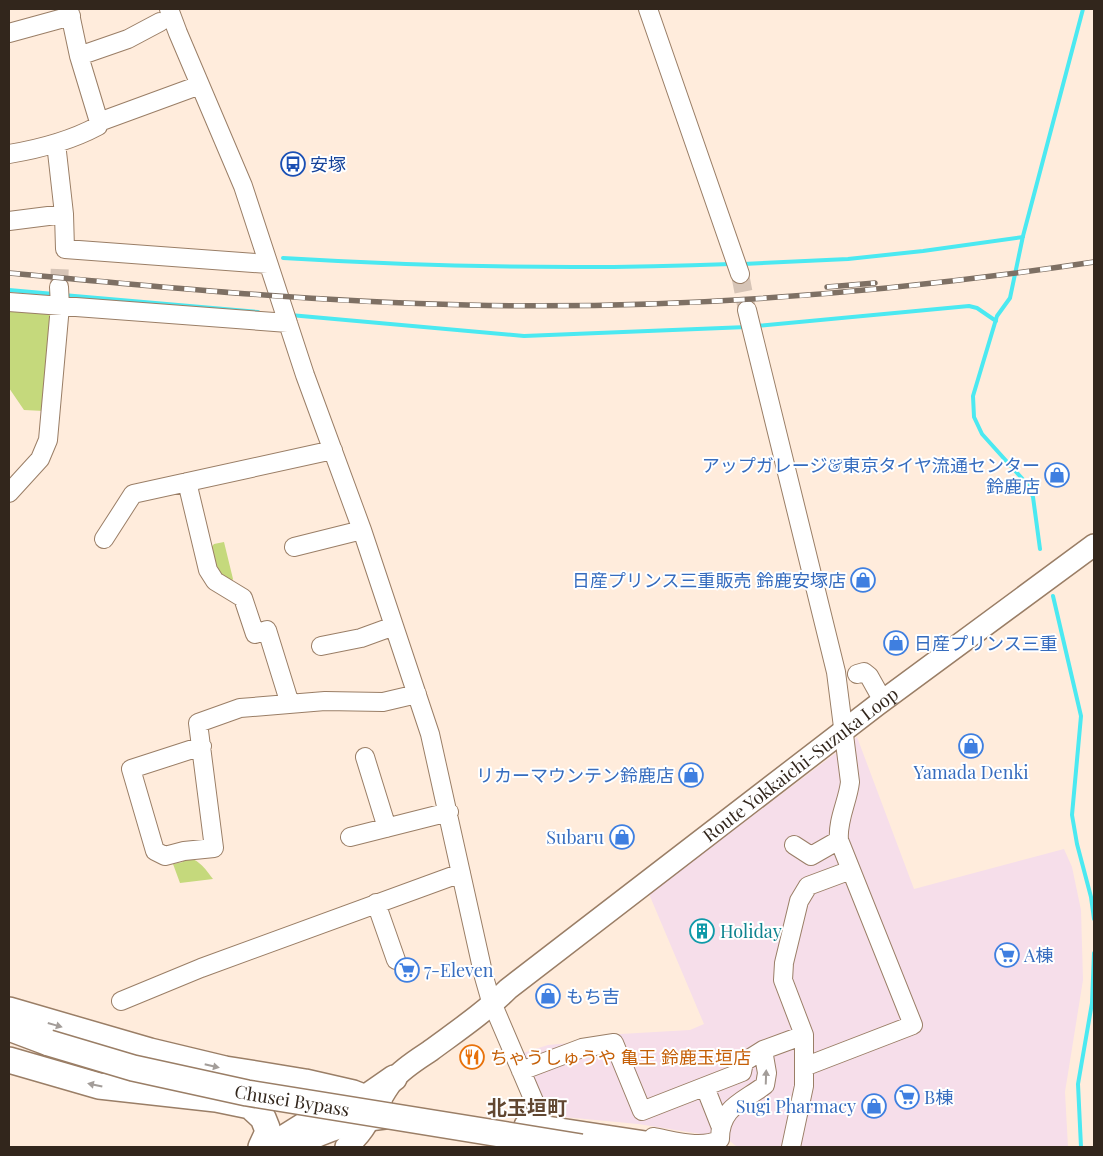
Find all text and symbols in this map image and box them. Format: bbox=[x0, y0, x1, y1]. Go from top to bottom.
bus stop icon: 安塚 bbox=[280, 151, 306, 177]
place label: 安塚 bbox=[310, 152, 346, 176]
place label: アップガレージ&東京タイヤ流通センター 鈴鹿店 bbox=[702, 453, 1040, 498]
shop icon: アップガレージ&東京タイヤ流通センター 鈴鹿店 bbox=[1044, 462, 1070, 488]
shop icon: 日産プリンス三重販売 鈴鹿安塚店 bbox=[850, 567, 876, 593]
place label: 日産プリンス三重販売 鈴鹿安塚店 bbox=[572, 568, 846, 592]
shop icon: 日産プリンス三重 bbox=[883, 630, 909, 656]
place label: 日産プリンス三重 bbox=[914, 631, 1058, 655]
street label: Route Yokkaichi-Suzuka Loop bbox=[698, 682, 903, 847]
shop icon: Yamada Denki bbox=[958, 733, 984, 759]
place label: Yamada Denki bbox=[912, 760, 1029, 784]
shop icon: リカーマウンテン鈴鹿店 bbox=[678, 762, 704, 788]
place label: リカーマウンテン鈴鹿店 bbox=[476, 763, 674, 787]
shop icon: Subaru bbox=[609, 824, 635, 850]
place label: Subaru bbox=[546, 825, 605, 849]
building icon: Holiday bbox=[689, 918, 715, 944]
place label: Holiday bbox=[720, 919, 782, 943]
supermarket icon: A棟 bbox=[994, 942, 1020, 968]
place label: A棟 bbox=[1023, 943, 1053, 967]
supermarket icon: 7-Eleven bbox=[394, 957, 420, 983]
place label: 7-Eleven bbox=[424, 958, 494, 982]
shop icon: もち吉 bbox=[535, 983, 561, 1009]
place label: もち吉 bbox=[566, 984, 620, 1008]
one-way arrow bbox=[48, 1021, 63, 1029]
restaurant icon: ちゃうしゅうや 亀王 鈴鹿玉垣店 bbox=[459, 1044, 485, 1070]
place label: ちゃうしゅうや 亀王 鈴鹿玉垣店 bbox=[490, 1045, 751, 1069]
one-way arrow bbox=[205, 1062, 220, 1070]
one-way arrow bbox=[762, 1069, 770, 1085]
street label: Chusei Bypass bbox=[232, 1079, 351, 1121]
one-way arrow bbox=[87, 1080, 103, 1088]
supermarket icon: B棟 bbox=[894, 1084, 920, 1110]
place label: B棟 bbox=[924, 1085, 953, 1109]
district label: 北玉垣町 bbox=[487, 1093, 567, 1120]
shop icon: Sugi Pharmacy bbox=[861, 1093, 887, 1119]
place label: Sugi Pharmacy bbox=[736, 1094, 856, 1118]

